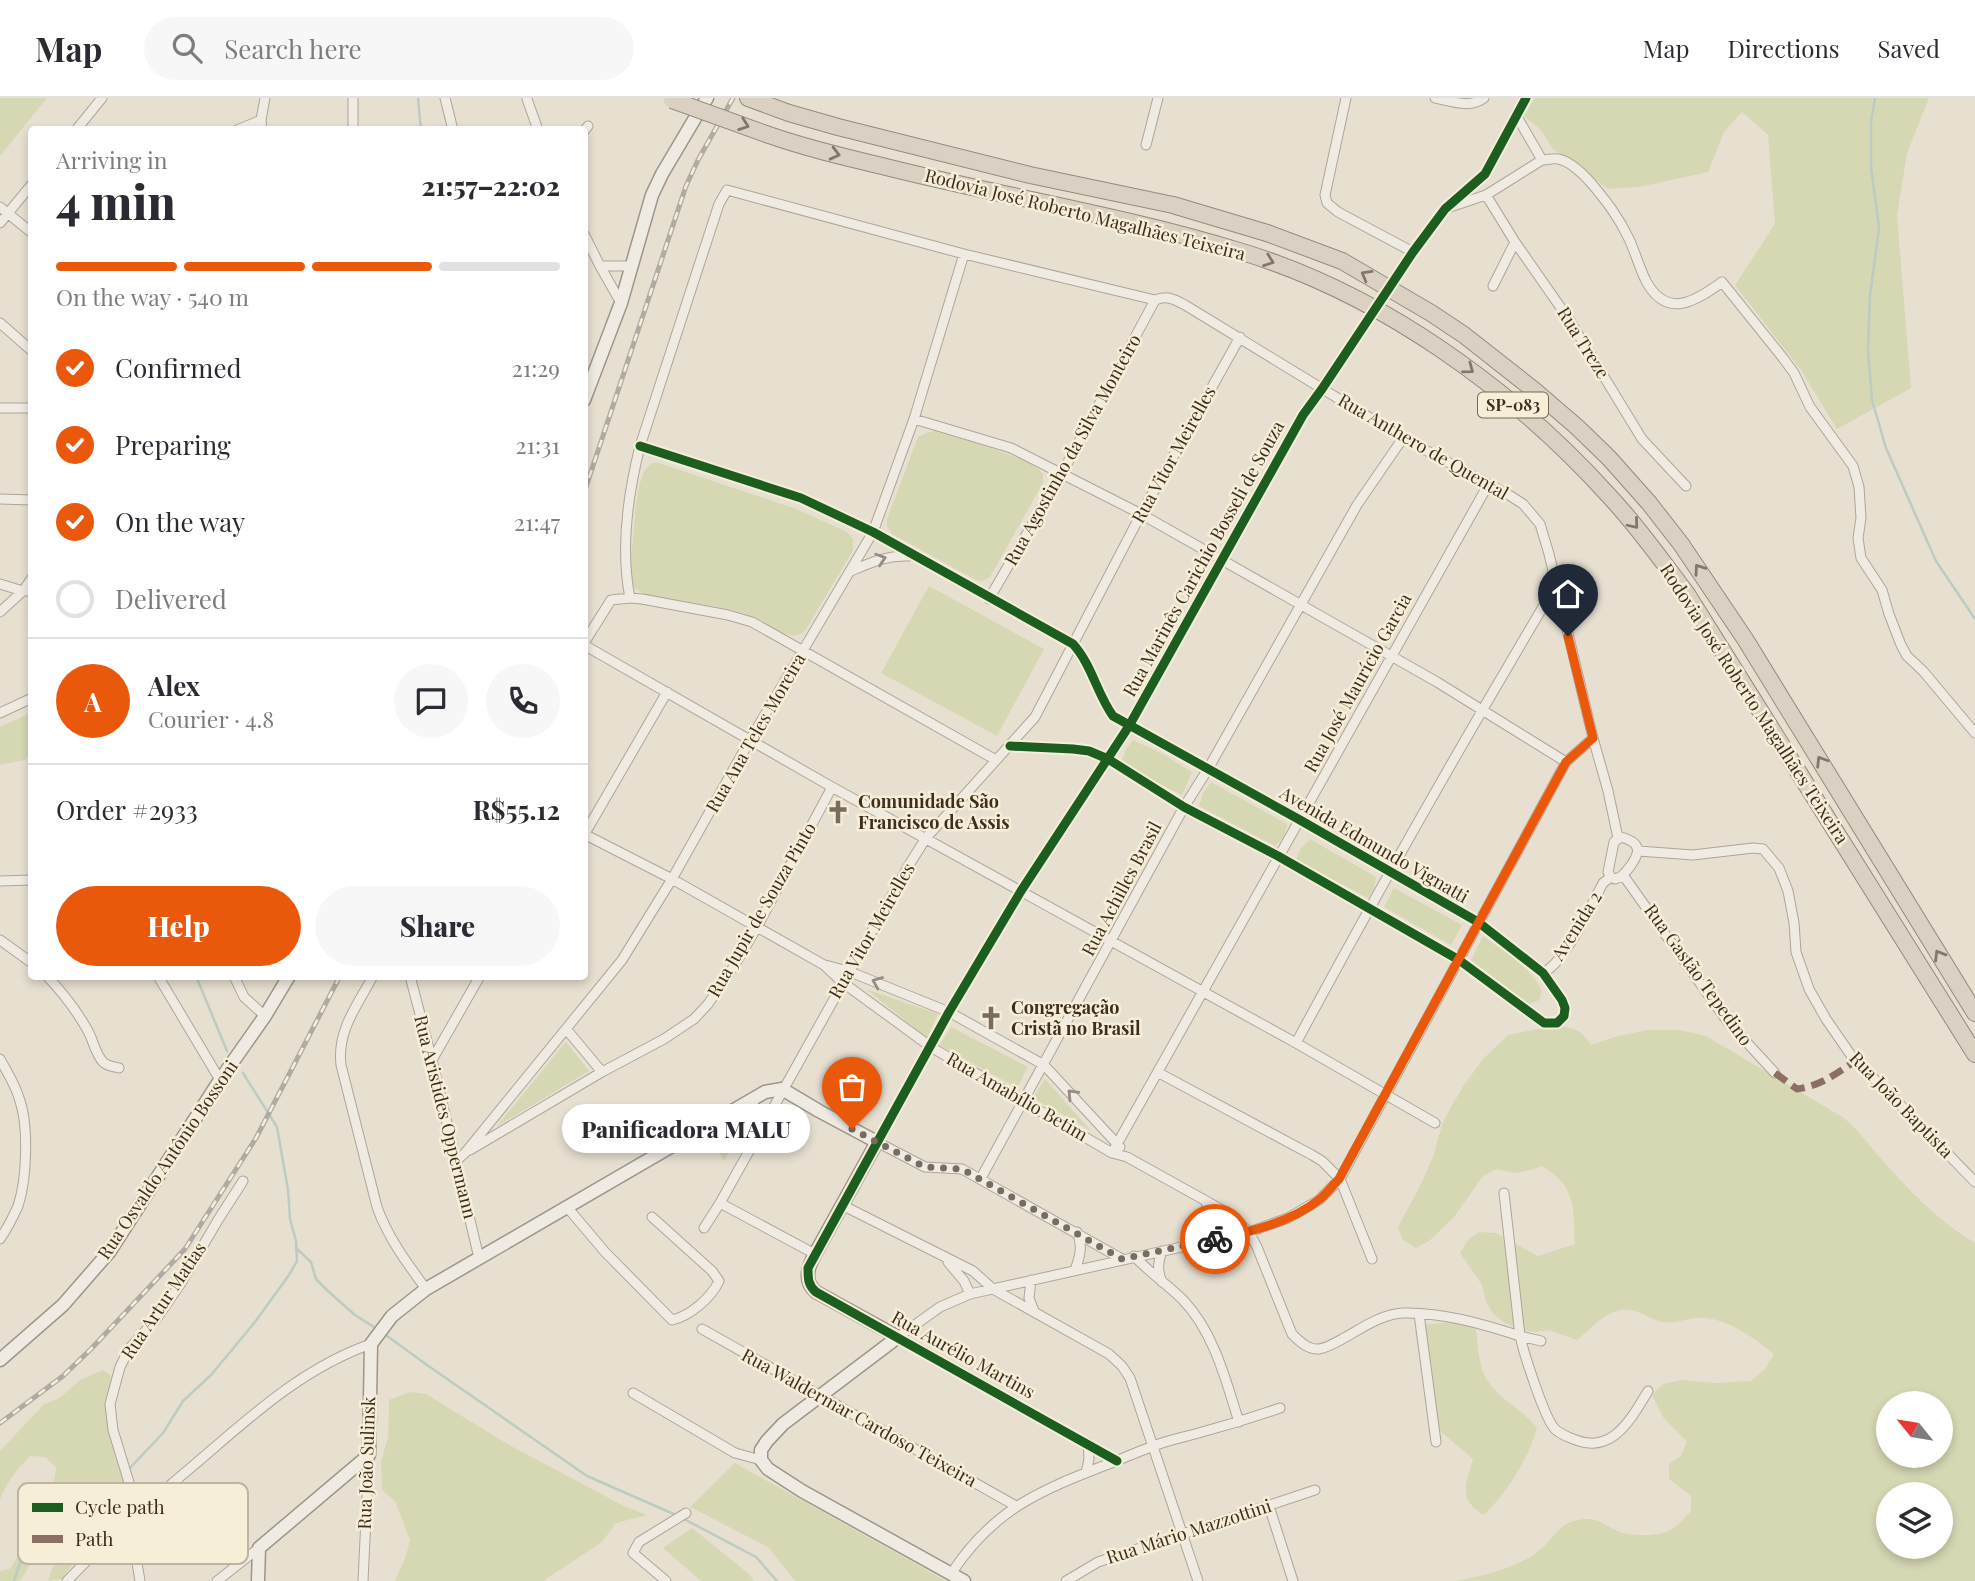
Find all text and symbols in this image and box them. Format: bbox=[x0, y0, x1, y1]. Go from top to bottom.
search box bbox=[144, 17, 634, 80]
text: Map bbox=[35, 26, 102, 70]
icon: search bbox=[168, 29, 206, 67]
text: Search here bbox=[224, 31, 362, 66]
text: Map bbox=[1643, 32, 1689, 64]
text: Directions bbox=[1727, 32, 1840, 64]
text: Saved bbox=[1878, 32, 1940, 64]
one-way arrow bbox=[737, 117, 749, 131]
text: Arriving in bbox=[56, 144, 168, 175]
one-way arrow bbox=[828, 146, 840, 160]
street label: Rodovia José Roberto Magalhães Teixeira bbox=[922, 163, 1248, 266]
text: 21:57–22:02 bbox=[421, 168, 560, 203]
text: 4 min bbox=[56, 170, 176, 232]
one-way arrow bbox=[1263, 253, 1275, 267]
one-way arrow bbox=[1361, 270, 1374, 283]
text: On the way · 540 m bbox=[56, 281, 249, 312]
street label: Rua Treze bbox=[1552, 302, 1615, 383]
street label: Rua Agostinho da Silva Monteiro bbox=[998, 330, 1146, 569]
icon: check bbox=[56, 349, 94, 387]
text: Confirmed bbox=[115, 350, 242, 385]
text: 21:29 bbox=[512, 352, 560, 383]
one-way arrow bbox=[1461, 361, 1473, 374]
street label: Rua Vitor Meirelles bbox=[1126, 382, 1221, 527]
street label: Rua Anthero de Quental bbox=[1334, 387, 1513, 505]
road number: SP-083 bbox=[1478, 392, 1548, 418]
street label: Rua Marinês Carichio Bosseli de Souza bbox=[1117, 416, 1289, 701]
icon: check bbox=[56, 426, 94, 464]
text: Preparing bbox=[115, 427, 231, 462]
text: 21:31 bbox=[515, 429, 560, 460]
icon: check bbox=[56, 503, 94, 541]
text: On the way bbox=[115, 504, 245, 539]
text: 21:47 bbox=[514, 506, 560, 537]
one-way arrow bbox=[1626, 516, 1638, 529]
one-way arrow bbox=[874, 553, 886, 568]
street label: Rodovia José Roberto Magalhães Teixeira bbox=[1655, 559, 1855, 848]
pin bbox=[1538, 564, 1598, 636]
one-way arrow bbox=[1695, 564, 1707, 577]
icon: home bbox=[1549, 575, 1587, 613]
text: Delivered bbox=[115, 581, 227, 616]
street label: Rua José Maurício Garcia bbox=[1298, 589, 1416, 776]
street label: Rua Ana Teles Moreira bbox=[700, 649, 811, 816]
button: chat bbox=[394, 664, 468, 738]
button: phone bbox=[486, 664, 560, 738]
text: Alex bbox=[148, 668, 200, 703]
text: A bbox=[84, 684, 102, 719]
text: Courier · 4.8 bbox=[148, 703, 274, 734]
one-way arrow bbox=[1816, 755, 1829, 768]
street label: Avenida Edmundo Vignatti bbox=[1275, 780, 1473, 908]
place label: Comunidade São Francisco de Assis bbox=[858, 789, 1010, 834]
text: Order #2933 bbox=[56, 792, 198, 827]
text: R$55.12 bbox=[473, 792, 560, 827]
church icon: Comunidade São Francisco de Assis bbox=[824, 798, 852, 826]
street label: Rua Achilles Brasil bbox=[1076, 817, 1167, 960]
street label: Rua Jupir de Souza Pinto bbox=[701, 818, 821, 1001]
street label: Rua Vitor Meirelles bbox=[822, 858, 920, 1003]
button: Help bbox=[56, 886, 301, 966]
button: Share bbox=[315, 886, 560, 966]
street label: Avenida 2 bbox=[1545, 886, 1607, 966]
street label: Rua Gastão Tepedino bbox=[1639, 899, 1758, 1050]
one-way arrow bbox=[1935, 950, 1948, 963]
one-way arrow bbox=[871, 977, 883, 991]
place label: Congregação Cristã no Brasil bbox=[1011, 995, 1141, 1040]
church icon: Congregação Cristã no Brasil bbox=[977, 1004, 1005, 1032]
street label: Rua Aristides Oppermann bbox=[409, 1012, 483, 1221]
street label: Rua Amabílio Betim bbox=[943, 1046, 1092, 1146]
street label: Rua João Baptista bbox=[1845, 1046, 1959, 1163]
street label: Rua Osvaldo Antônio Bossoni bbox=[91, 1055, 243, 1264]
pin bbox=[822, 1057, 882, 1129]
icon: bag bbox=[833, 1068, 871, 1106]
one-way arrow bbox=[1068, 1089, 1081, 1102]
callout: Panificadora MALU bbox=[562, 1104, 810, 1154]
text: Panificadora MALU bbox=[581, 1113, 791, 1144]
courier bbox=[1180, 1204, 1250, 1274]
icon: bike bbox=[1196, 1220, 1234, 1258]
street label: Rua Artur Matias bbox=[115, 1237, 211, 1364]
street label: Rua Aurélio Martins bbox=[887, 1305, 1040, 1404]
street label: Rua Waldermar Cardoso Teixeira bbox=[738, 1342, 981, 1492]
north arrow bbox=[1876, 1391, 1953, 1468]
map controls bbox=[1876, 1391, 1953, 1559]
street label: Rua João Sulinsk bbox=[352, 1396, 380, 1530]
button: layers bbox=[1876, 1482, 1953, 1559]
legend bbox=[18, 1483, 248, 1564]
text: Cycle path bbox=[75, 1493, 165, 1519]
street label: Rua Mário Mazzottini bbox=[1103, 1493, 1274, 1569]
text: Path bbox=[75, 1525, 113, 1551]

